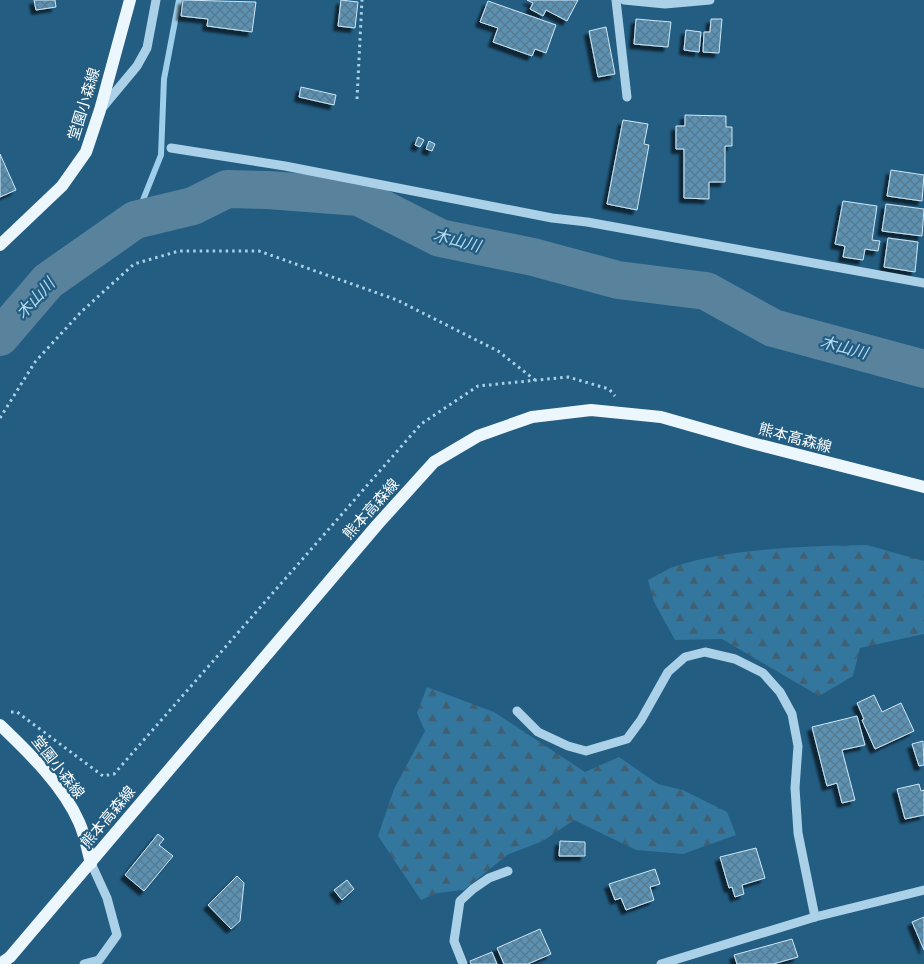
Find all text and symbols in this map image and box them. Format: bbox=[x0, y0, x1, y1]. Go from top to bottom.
street label: 堂園小森線 bbox=[63, 65, 104, 143]
water label: 木山川 bbox=[431, 224, 485, 256]
water label: 木山川 bbox=[11, 272, 60, 322]
water label: 木山川 bbox=[818, 331, 872, 363]
street label: 熊本高森線 bbox=[756, 419, 834, 456]
street label: 熊本高森線 bbox=[338, 474, 403, 543]
street label: 堂園小森線 bbox=[28, 731, 89, 802]
street label: 熊本高森線 bbox=[76, 782, 139, 852]

